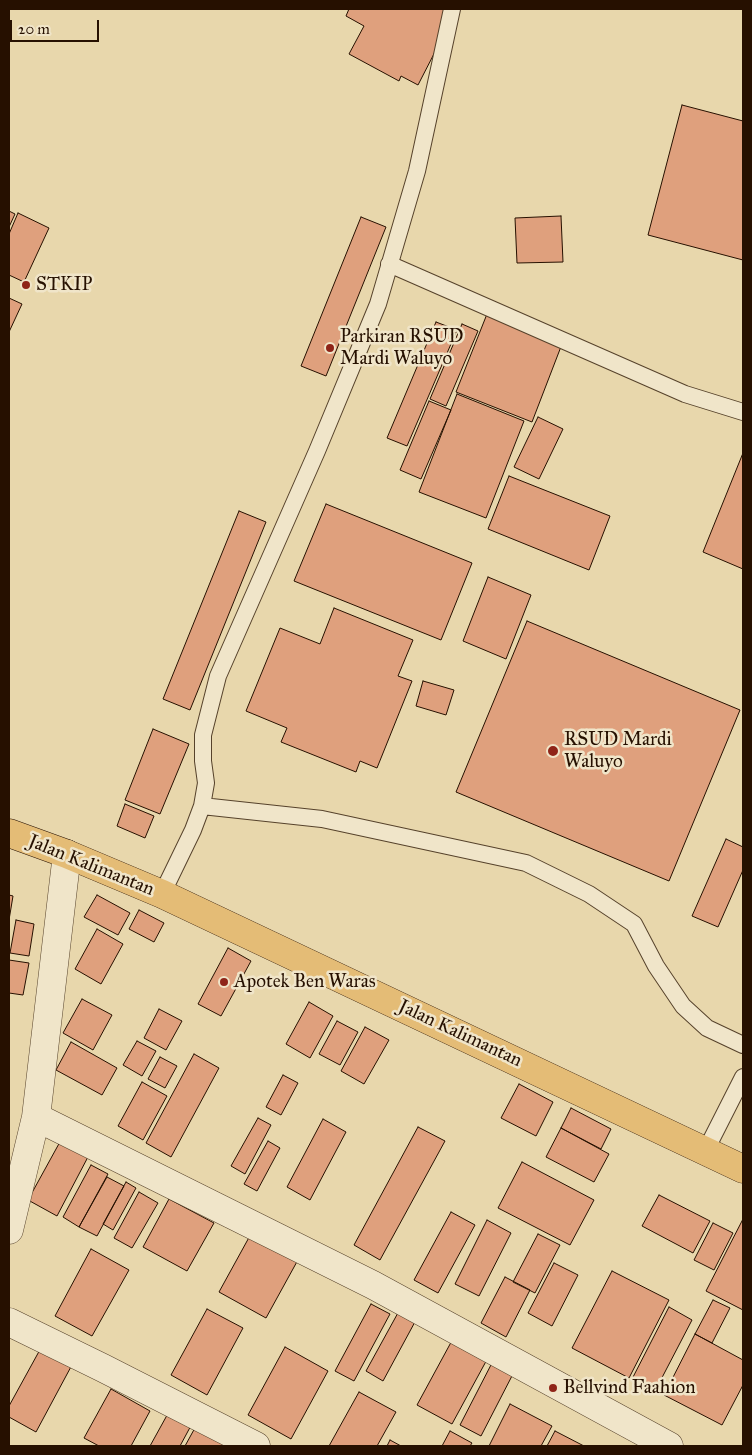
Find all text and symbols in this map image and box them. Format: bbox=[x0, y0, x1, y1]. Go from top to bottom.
scale bar bbox=[12, 10, 101, 42]
text: 20 m bbox=[18, 20, 50, 38]
place label: STKIP bbox=[36, 274, 92, 296]
marker: STKIP bbox=[20, 279, 32, 291]
place label: Parkiran RSUD Mardi Waluyo bbox=[340, 326, 463, 370]
marker: Parkiran RSUD Mardi Waluyo bbox=[324, 342, 336, 354]
place label: RSUD Mardi Waluyo bbox=[564, 729, 672, 773]
marker: RSUD Mardi Waluyo bbox=[546, 744, 560, 758]
street label: Jalan Kalimantan bbox=[25, 830, 157, 902]
place label: Apotek Ben Waras bbox=[234, 971, 376, 993]
marker: Apotek Ben Waras bbox=[218, 976, 230, 988]
street label: Jalan Kalimantan bbox=[395, 995, 525, 1073]
place label: Bellvind Faahion bbox=[563, 1377, 696, 1399]
marker: Bellvind Faahion bbox=[547, 1382, 559, 1394]

